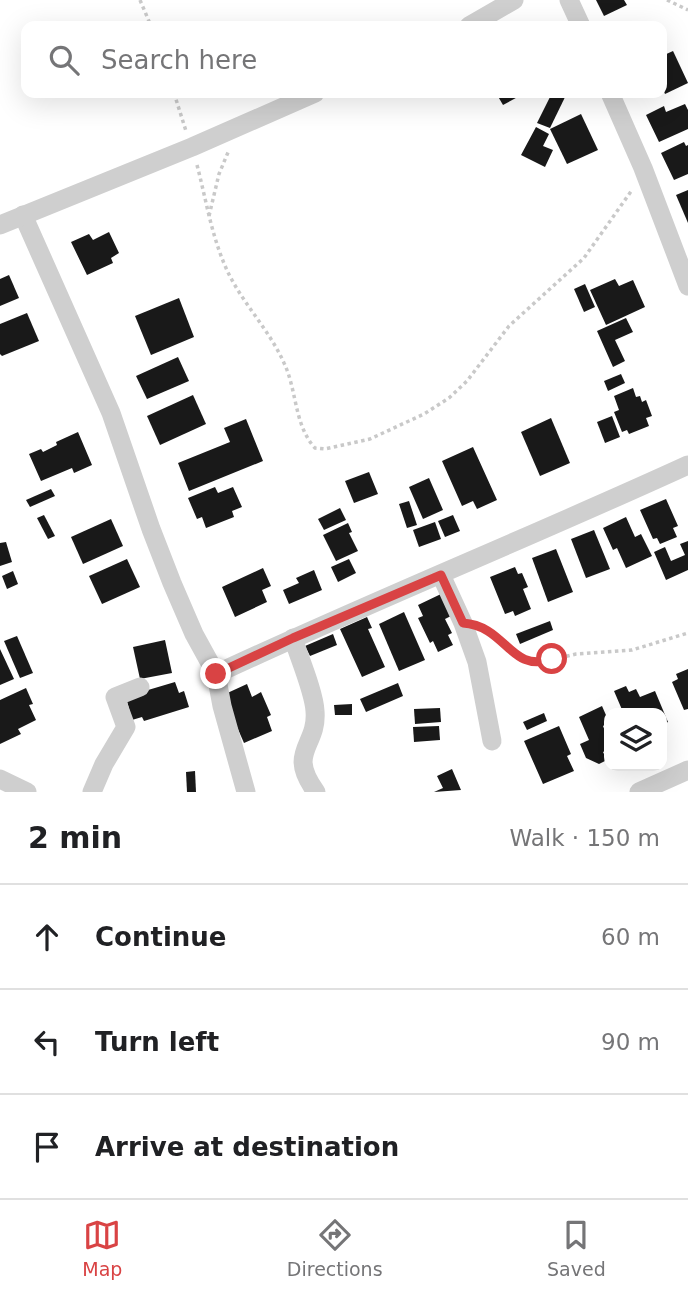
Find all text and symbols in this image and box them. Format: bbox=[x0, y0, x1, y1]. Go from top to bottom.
search box bbox=[21, 21, 667, 98]
icon: search bbox=[45, 41, 83, 79]
text: Search here bbox=[101, 45, 257, 75]
route start bbox=[536, 643, 567, 674]
route end bbox=[200, 658, 231, 689]
map controls bbox=[604, 708, 667, 771]
button: layers bbox=[604, 708, 667, 771]
text: 2 min bbox=[28, 820, 122, 855]
text: Walk · 150 m bbox=[509, 825, 660, 851]
icon: ahead bbox=[28, 918, 66, 956]
text: Continue bbox=[95, 922, 226, 952]
text: 60 m bbox=[601, 924, 660, 950]
icon: left bbox=[28, 1023, 66, 1061]
text: Turn left bbox=[95, 1027, 219, 1057]
text: 90 m bbox=[601, 1029, 660, 1055]
icon: arrive bbox=[28, 1128, 66, 1166]
text: Arrive at destination bbox=[95, 1132, 399, 1162]
tab: Map bbox=[82, 1216, 122, 1280]
tab: Directions bbox=[287, 1216, 383, 1280]
tab: Saved bbox=[547, 1216, 606, 1280]

